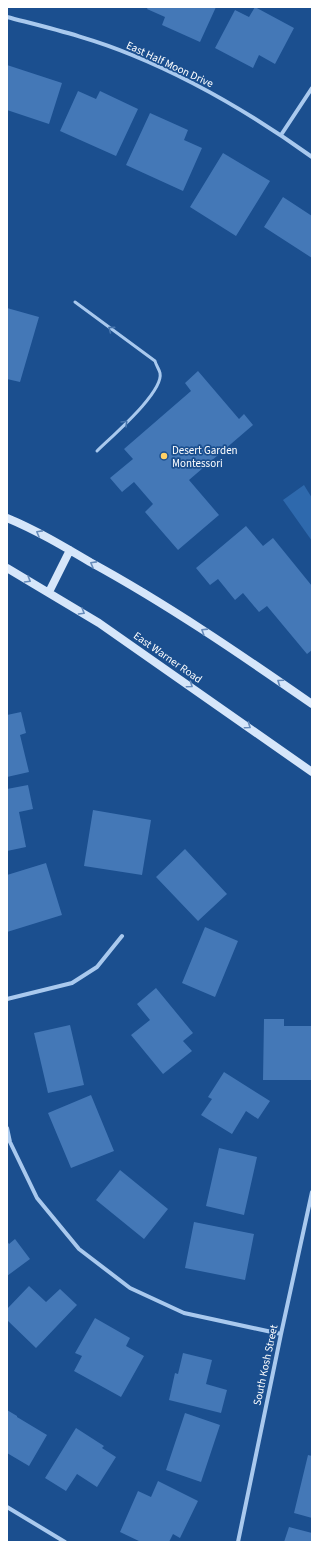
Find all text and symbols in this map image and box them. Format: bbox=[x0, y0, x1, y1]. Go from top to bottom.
street label: East Half Moon Drive bbox=[124, 38, 216, 91]
one-way arrow bbox=[109, 327, 116, 334]
one-way arrow bbox=[120, 420, 128, 428]
place label: Desert Garden Montessori bbox=[172, 443, 238, 471]
marker: Desert Garden Montessori bbox=[159, 451, 169, 461]
one-way arrow bbox=[36, 531, 43, 538]
one-way arrow bbox=[90, 561, 98, 568]
one-way arrow bbox=[24, 575, 31, 582]
one-way arrow bbox=[78, 608, 85, 615]
street label: East Warner Road bbox=[130, 628, 205, 687]
one-way arrow bbox=[201, 629, 208, 636]
one-way arrow bbox=[277, 679, 284, 687]
one-way arrow bbox=[185, 680, 192, 687]
one-way arrow bbox=[243, 721, 250, 728]
street label: South Kosh Street bbox=[250, 1323, 281, 1407]

